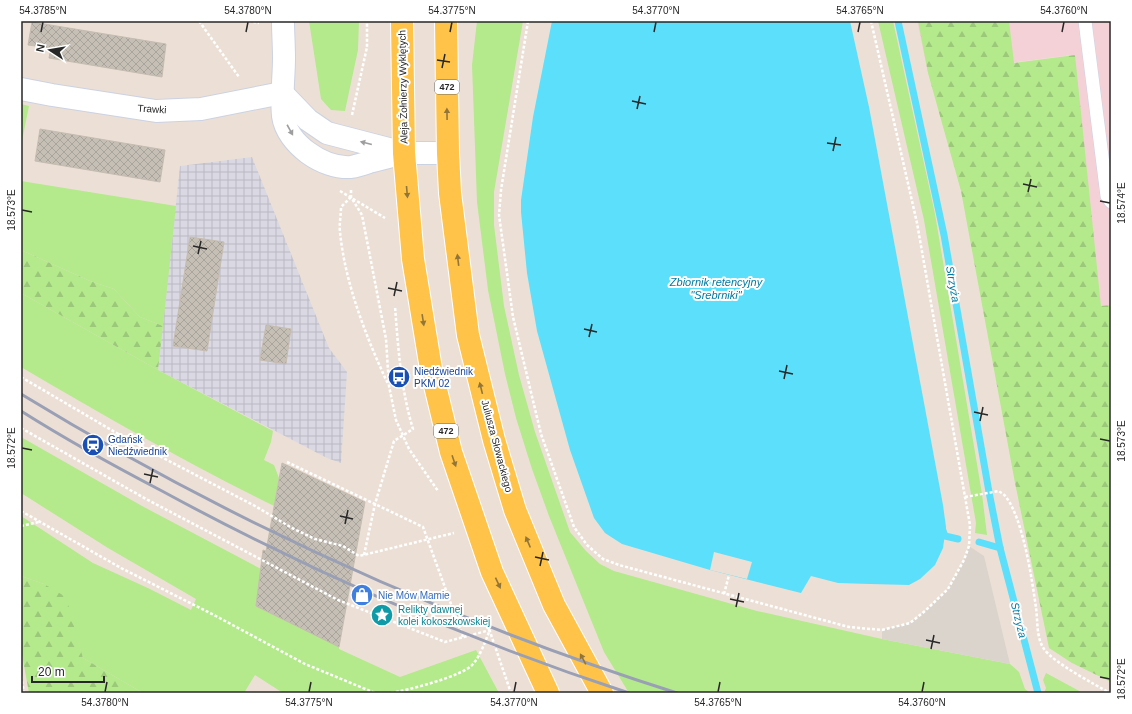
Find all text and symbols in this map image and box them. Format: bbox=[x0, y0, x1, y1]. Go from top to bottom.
text: 54.3785°N bbox=[19, 5, 67, 16]
text: 54.3780°N bbox=[224, 5, 272, 16]
text: 54.3775°N bbox=[428, 5, 476, 16]
text: 54.3770°N bbox=[632, 5, 680, 16]
text: 54.3765°N bbox=[836, 5, 884, 16]
text: 54.3760°N bbox=[1040, 5, 1088, 16]
north arrow bbox=[30, 30, 70, 70]
street label: Aleja Żołnierzy Wyklętych bbox=[396, 30, 409, 144]
text: N bbox=[34, 43, 47, 53]
road number: 472 bbox=[435, 80, 459, 94]
street label: Trawki bbox=[137, 102, 167, 116]
one-way arrow bbox=[444, 107, 450, 120]
one-way arrow bbox=[286, 124, 293, 136]
one-way arrow bbox=[360, 140, 372, 146]
text: 18.574°E bbox=[1116, 182, 1127, 224]
one-way arrow bbox=[404, 186, 411, 198]
text: 18.573°E bbox=[6, 189, 17, 231]
one-way arrow bbox=[455, 254, 461, 267]
water label: Strzyża bbox=[944, 265, 962, 303]
water label: Zbiornik retencyjny "Srebrniki" bbox=[669, 276, 764, 301]
one-way arrow bbox=[420, 314, 426, 327]
bus stop icon: Niedźwiednik PKM 02 bbox=[386, 364, 412, 390]
place label: Niedźwiednik PKM 02 bbox=[414, 366, 474, 389]
one-way arrow bbox=[478, 382, 484, 394]
street label: Juliusza Słowackiego bbox=[479, 399, 515, 494]
text: 18.573°E bbox=[1116, 420, 1127, 462]
road number: 472 bbox=[434, 424, 458, 438]
text: 18.572°E bbox=[6, 427, 17, 469]
station icon: Gdańsk Niedźwiednik bbox=[80, 432, 106, 458]
place label: Gdańsk Niedźwiednik bbox=[108, 434, 168, 457]
one-way arrow bbox=[451, 455, 457, 467]
one-way arrow bbox=[525, 536, 531, 547]
one-way arrow bbox=[495, 578, 501, 589]
shop icon: Nie Mów Mamie bbox=[349, 582, 375, 608]
place label: Nie Mów Mamie bbox=[378, 590, 450, 601]
water label: Strzyża bbox=[1009, 601, 1029, 639]
place icon: Relikty dawnej kolei kokoszkowskiej bbox=[369, 602, 395, 628]
place label: Relikty dawnej kolei kokoszkowskiej bbox=[398, 604, 490, 627]
one-way arrow bbox=[580, 653, 587, 665]
scale bar bbox=[32, 658, 104, 684]
text: 18.572°E bbox=[1116, 658, 1127, 700]
text: 20 m bbox=[38, 665, 65, 679]
text: 54.3780°N bbox=[81, 697, 129, 708]
text: 54.3775°N bbox=[285, 697, 333, 708]
text: 54.3770°N bbox=[490, 697, 538, 708]
text: 54.3765°N bbox=[694, 697, 742, 708]
text: 54.3760°N bbox=[898, 697, 946, 708]

